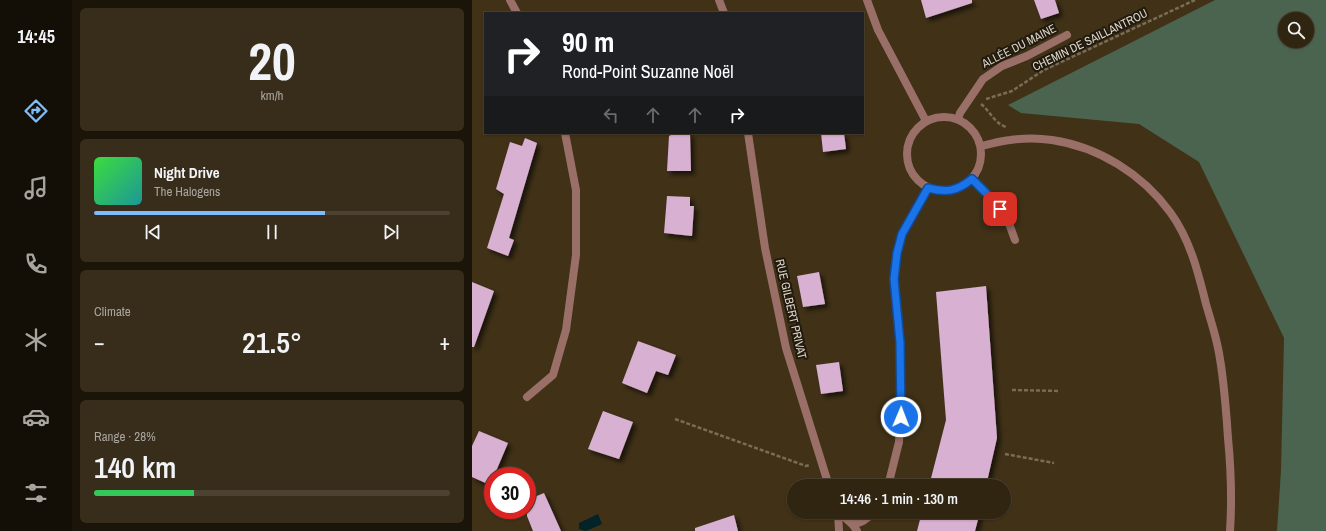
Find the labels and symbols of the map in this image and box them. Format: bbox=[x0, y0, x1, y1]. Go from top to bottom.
street label: CHEMIN DE SAILLANTROU bbox=[1030, 5, 1150, 75]
street label: ALLÉE DU MAINE bbox=[978, 20, 1059, 72]
pin bbox=[983, 192, 1017, 226]
street label: RUE GILBERT PRIVAT bbox=[772, 257, 810, 361]
position arrow bbox=[880, 396, 922, 438]
speed limit sign: 30 bbox=[484, 467, 536, 519]

